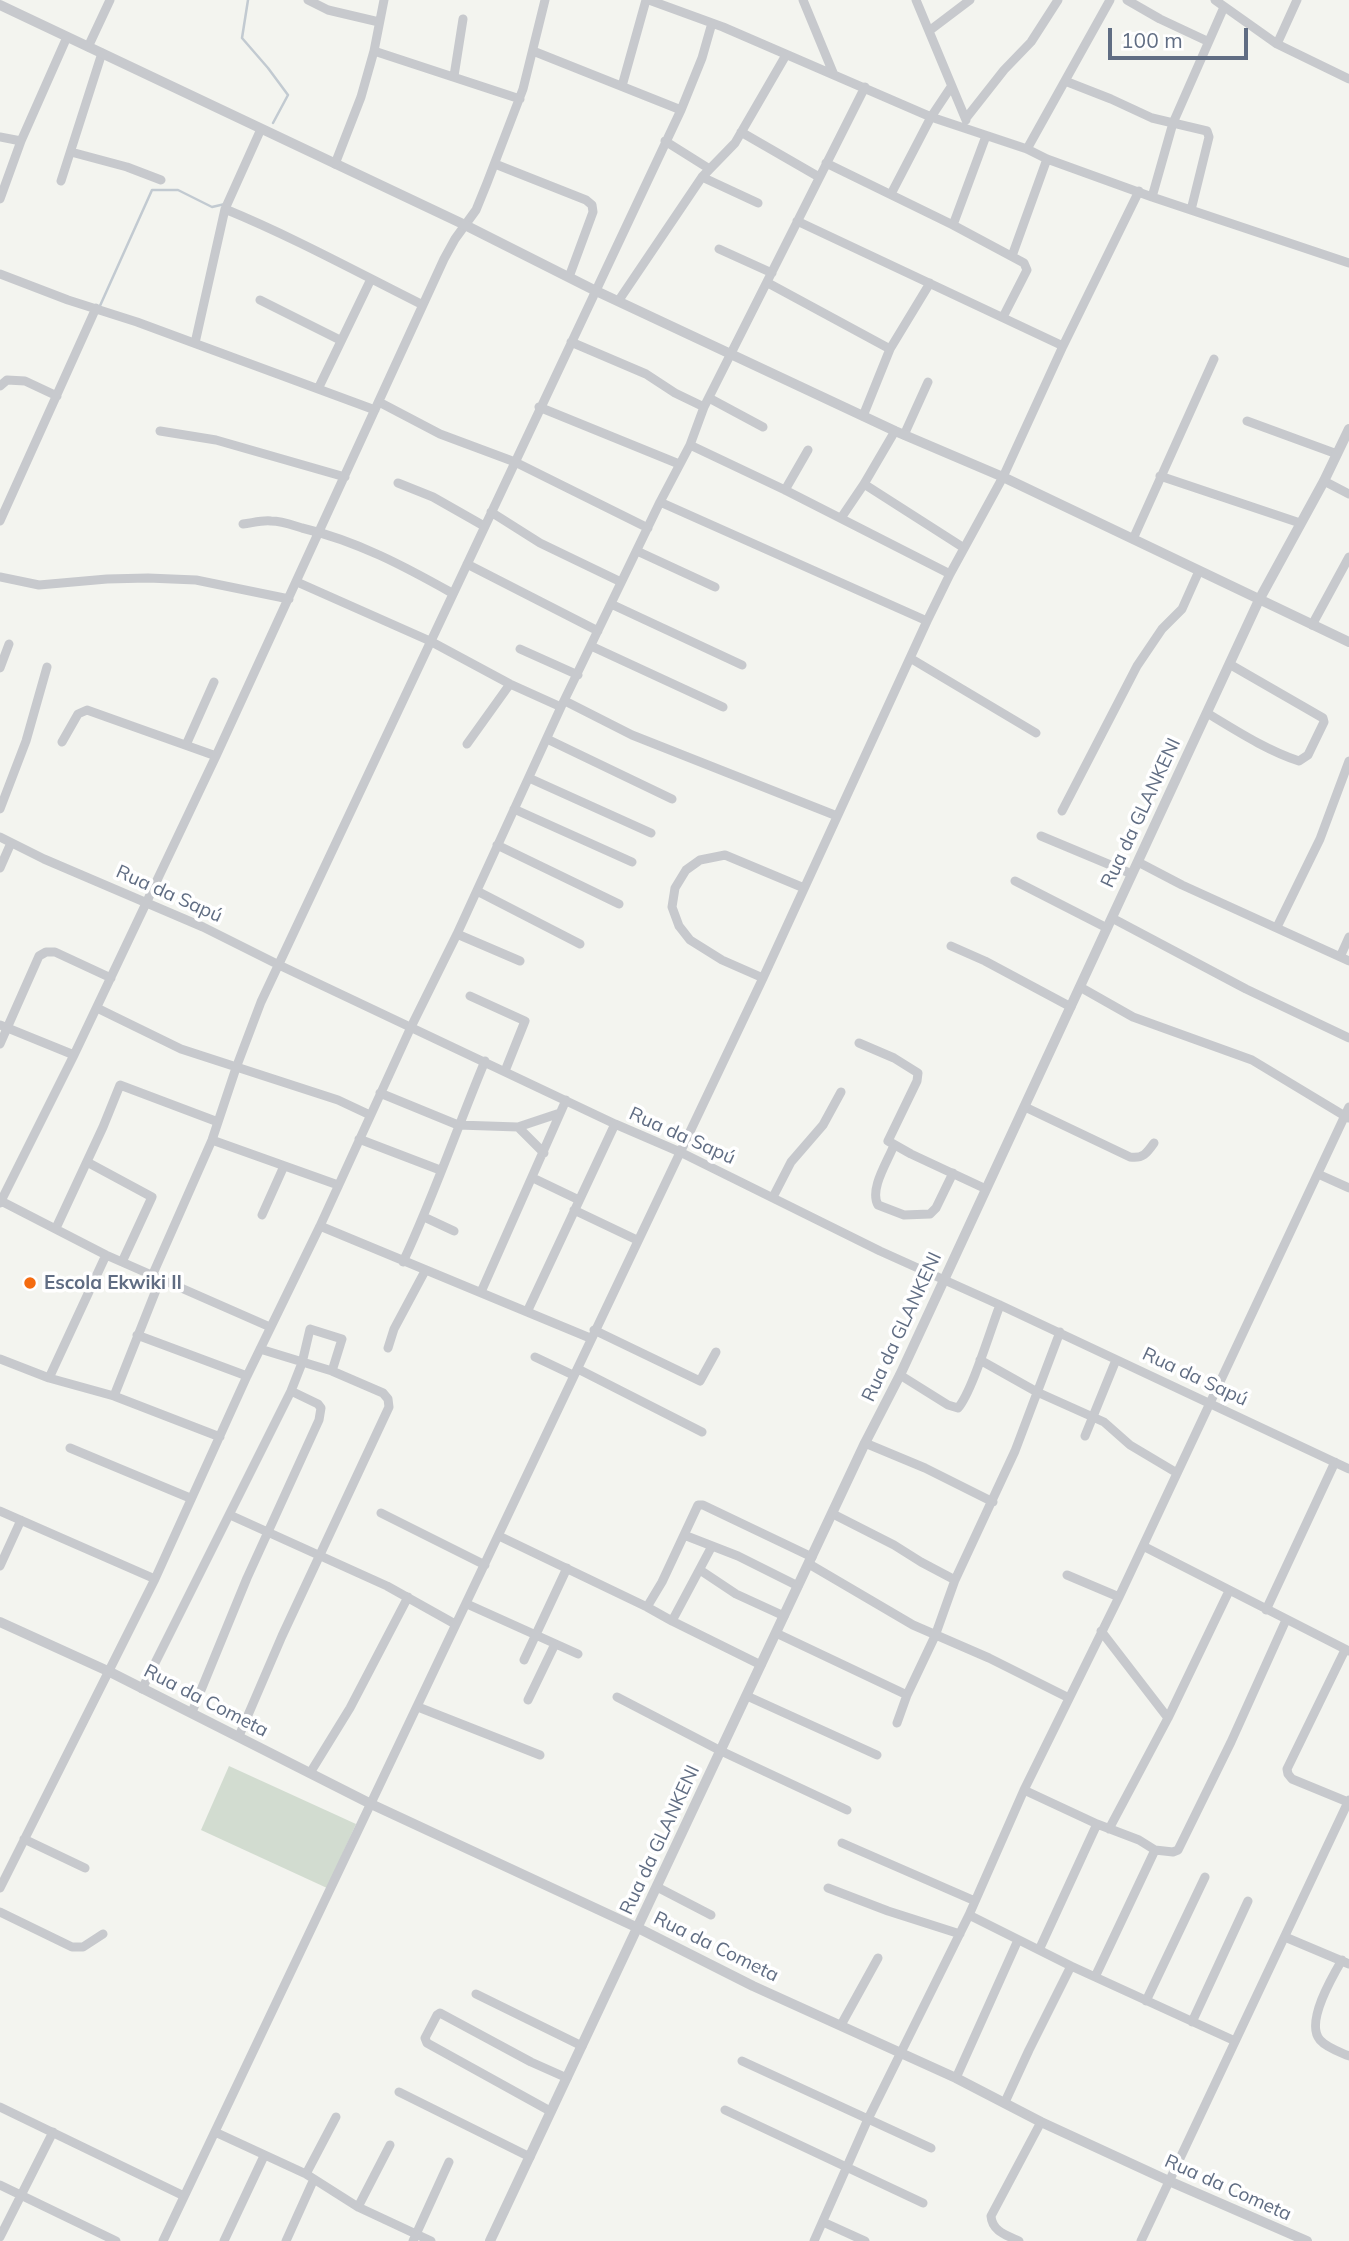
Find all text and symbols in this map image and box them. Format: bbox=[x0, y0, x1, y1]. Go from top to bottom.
scale bar bbox=[1111, 14, 1251, 58]
text: 100 m bbox=[1121, 27, 1183, 53]
street label: Rua da GLANKENI bbox=[1096, 735, 1186, 891]
street label: Rua da Sapú bbox=[112, 860, 226, 928]
street label: Rua da Sapú bbox=[625, 1102, 739, 1170]
street label: Rua da GLANKENI bbox=[857, 1249, 947, 1405]
place label: Escola Ekwiki II bbox=[44, 1272, 182, 1294]
marker: Escola Ekwiki II bbox=[22, 1275, 38, 1291]
street label: Rua da Sapú bbox=[1139, 1343, 1251, 1411]
street label: Rua da Cometa bbox=[140, 1660, 272, 1742]
street label: Rua da GLANKENI bbox=[615, 1762, 705, 1918]
street label: Rua da Cometa bbox=[650, 1907, 782, 1987]
street label: Rua da Cometa bbox=[1161, 2150, 1295, 2226]

